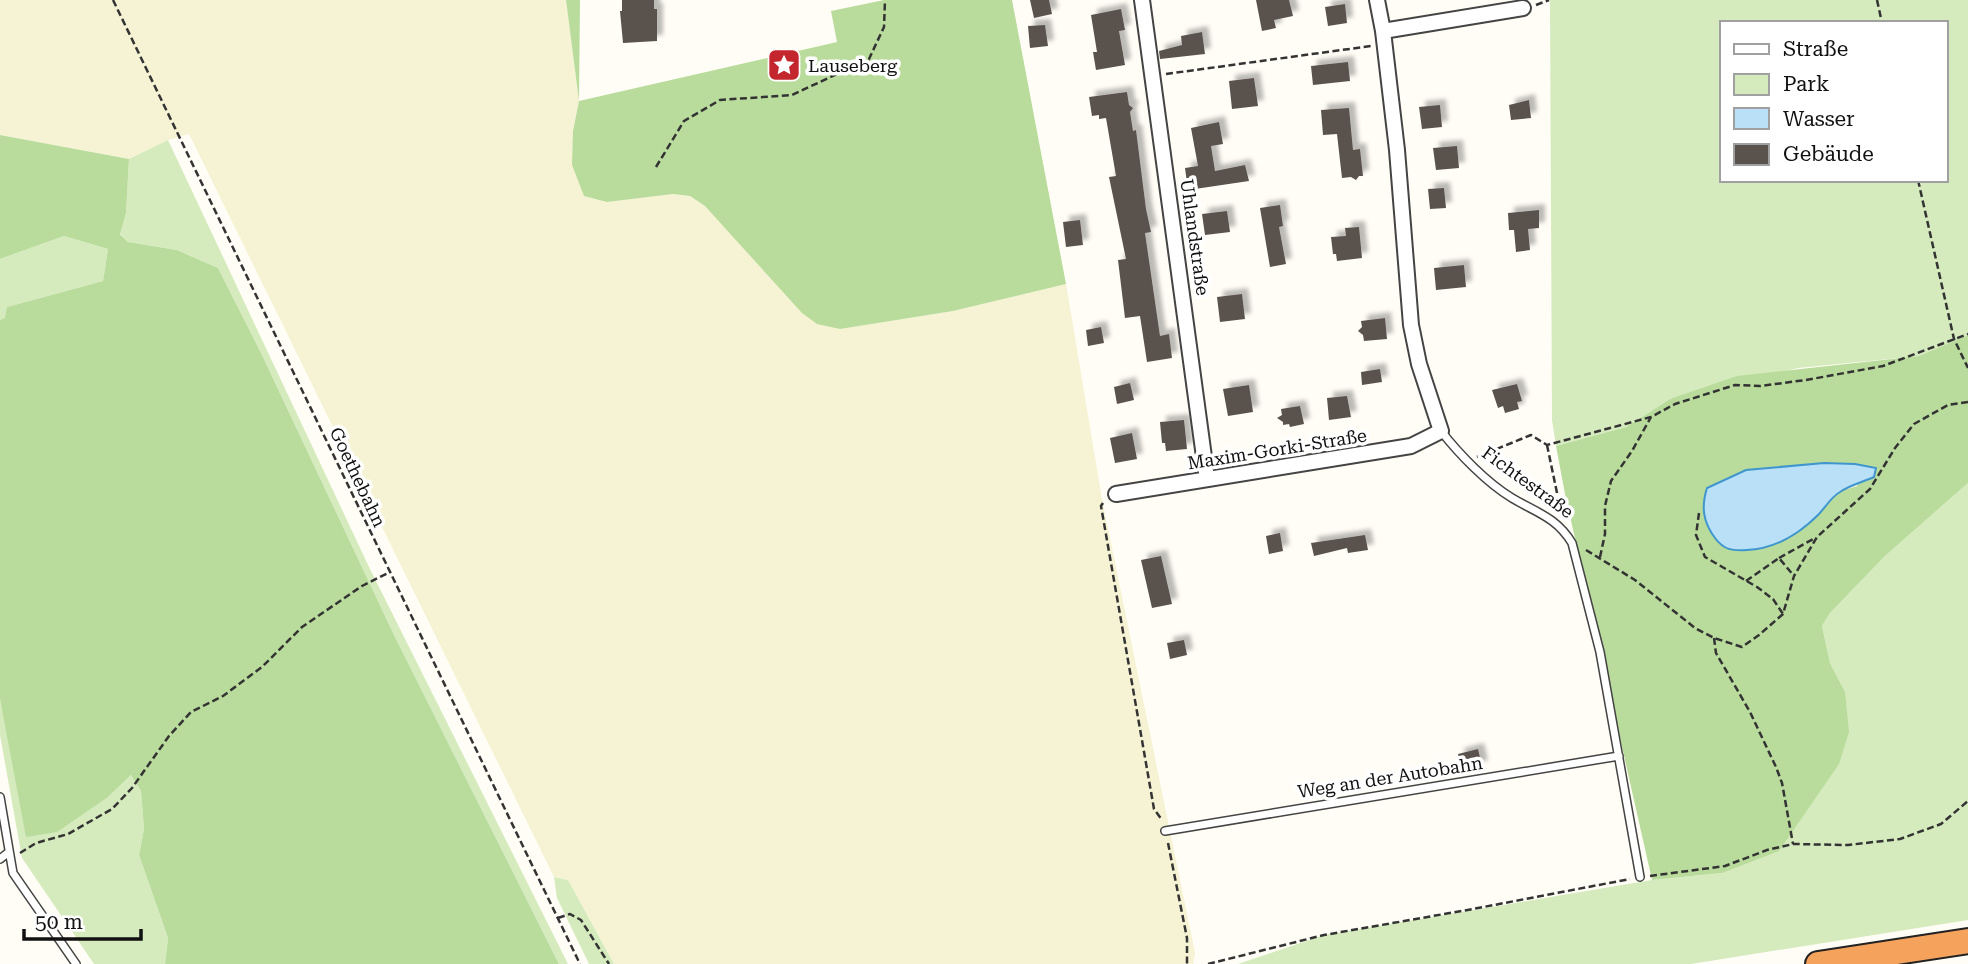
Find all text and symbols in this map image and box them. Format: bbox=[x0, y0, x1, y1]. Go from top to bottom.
legend bbox=[1720, 21, 1947, 182]
text: Straße bbox=[1783, 37, 1848, 61]
place icon: Lauseberg bbox=[765, 46, 803, 84]
place label: Lauseberg bbox=[808, 55, 898, 76]
text: Park bbox=[1783, 72, 1829, 96]
text: Wasser bbox=[1783, 107, 1855, 131]
text: Gebäude bbox=[1783, 142, 1874, 166]
street label: Uhlandstraße bbox=[1176, 177, 1214, 297]
street label: Goethebahn bbox=[326, 424, 390, 531]
street label: Maxim-Gorki-Straße bbox=[1186, 424, 1368, 474]
street label: Fichtestraße bbox=[1478, 442, 1578, 522]
street label: Weg an der Autobahn bbox=[1296, 752, 1484, 802]
scale bar bbox=[24, 898, 142, 942]
text: 50 m bbox=[35, 910, 83, 934]

